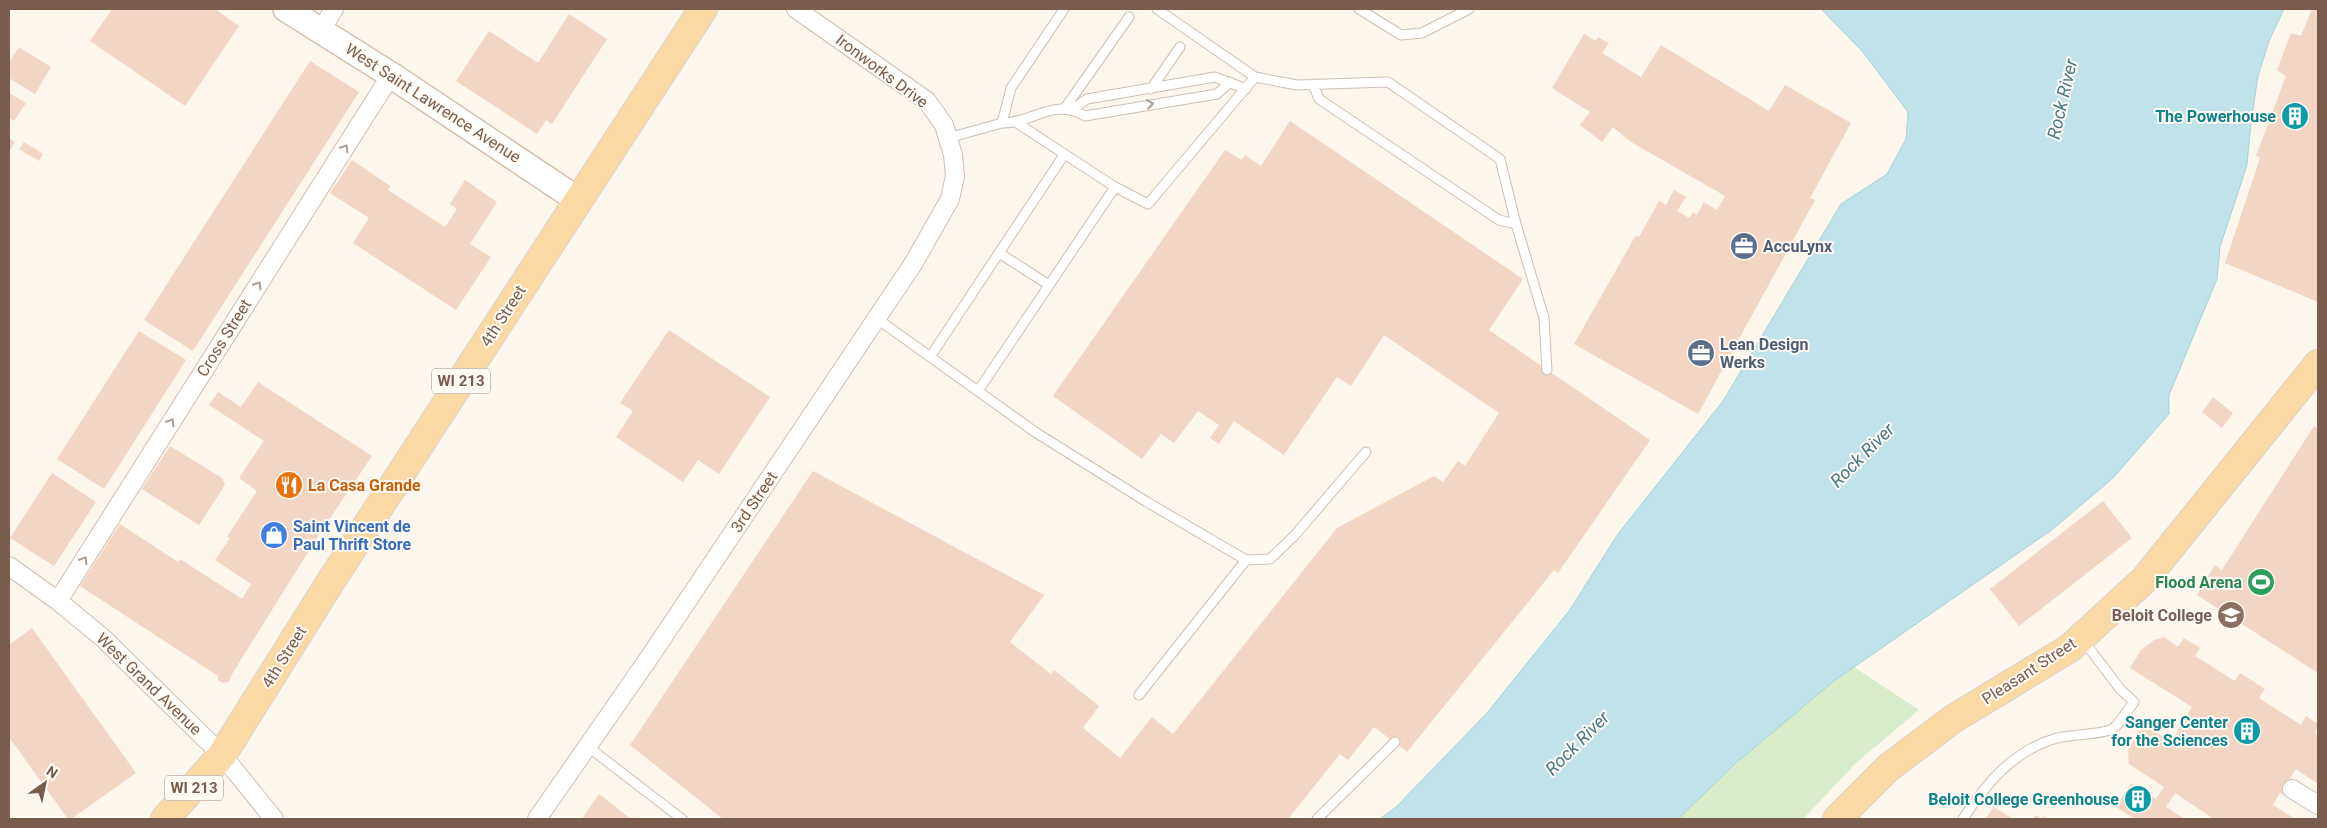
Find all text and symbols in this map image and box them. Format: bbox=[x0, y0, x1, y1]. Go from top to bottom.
street label: Ironworks Drive bbox=[832, 30, 932, 112]
street label: West Saint Lawrence Avenue bbox=[342, 39, 524, 167]
water label: Rock River bbox=[2043, 56, 2082, 141]
one-way arrow bbox=[1147, 99, 1155, 110]
building icon: The Powerhouse bbox=[2280, 101, 2310, 131]
place label: The Powerhouse bbox=[2155, 107, 2276, 126]
one-way arrow bbox=[338, 144, 348, 153]
office icon: AccuLynx bbox=[1729, 231, 1759, 261]
place label: AccuLynx bbox=[1763, 237, 1833, 256]
one-way arrow bbox=[251, 281, 261, 290]
street label: 4th Street bbox=[476, 282, 530, 350]
street label: Cross Street bbox=[193, 296, 255, 380]
place label: Lean Design Werks bbox=[1720, 335, 1808, 372]
office icon: Lean Design Werks bbox=[1686, 338, 1716, 368]
road number: WI 213 bbox=[432, 368, 490, 394]
water label: Rock River bbox=[1826, 418, 1899, 491]
one-way arrow bbox=[164, 419, 174, 428]
street label: 3rd Street bbox=[727, 468, 781, 536]
restaurant icon: La Casa Grande bbox=[274, 470, 304, 500]
place label: La Casa Grande bbox=[308, 476, 421, 495]
place label: Saint Vincent de Paul Thrift Store bbox=[293, 517, 411, 554]
shop icon: Saint Vincent de Paul Thrift Store bbox=[259, 520, 289, 550]
one-way arrow bbox=[78, 556, 87, 565]
sports icon: Flood Arena bbox=[2246, 567, 2276, 597]
place label: Flood Arena bbox=[2155, 573, 2242, 592]
school or university icon: Beloit College bbox=[2216, 600, 2246, 630]
place label: Beloit College bbox=[2112, 606, 2212, 625]
street label: 4th Street bbox=[258, 623, 310, 691]
street label: West Grand Avenue bbox=[92, 629, 206, 739]
street label: Pleasant Street bbox=[1978, 634, 2080, 708]
water label: Rock River bbox=[1541, 706, 1614, 779]
place label: Sanger Center for the Sciences bbox=[2111, 713, 2228, 750]
building icon: Sanger Center for the Sciences bbox=[2232, 716, 2262, 746]
north arrow bbox=[20, 758, 70, 808]
text: N bbox=[44, 763, 61, 782]
road number: WI 213 bbox=[165, 776, 223, 800]
building icon: Beloit College Greenhouse bbox=[2123, 784, 2153, 814]
place label: Beloit College Greenhouse bbox=[1928, 790, 2119, 809]

